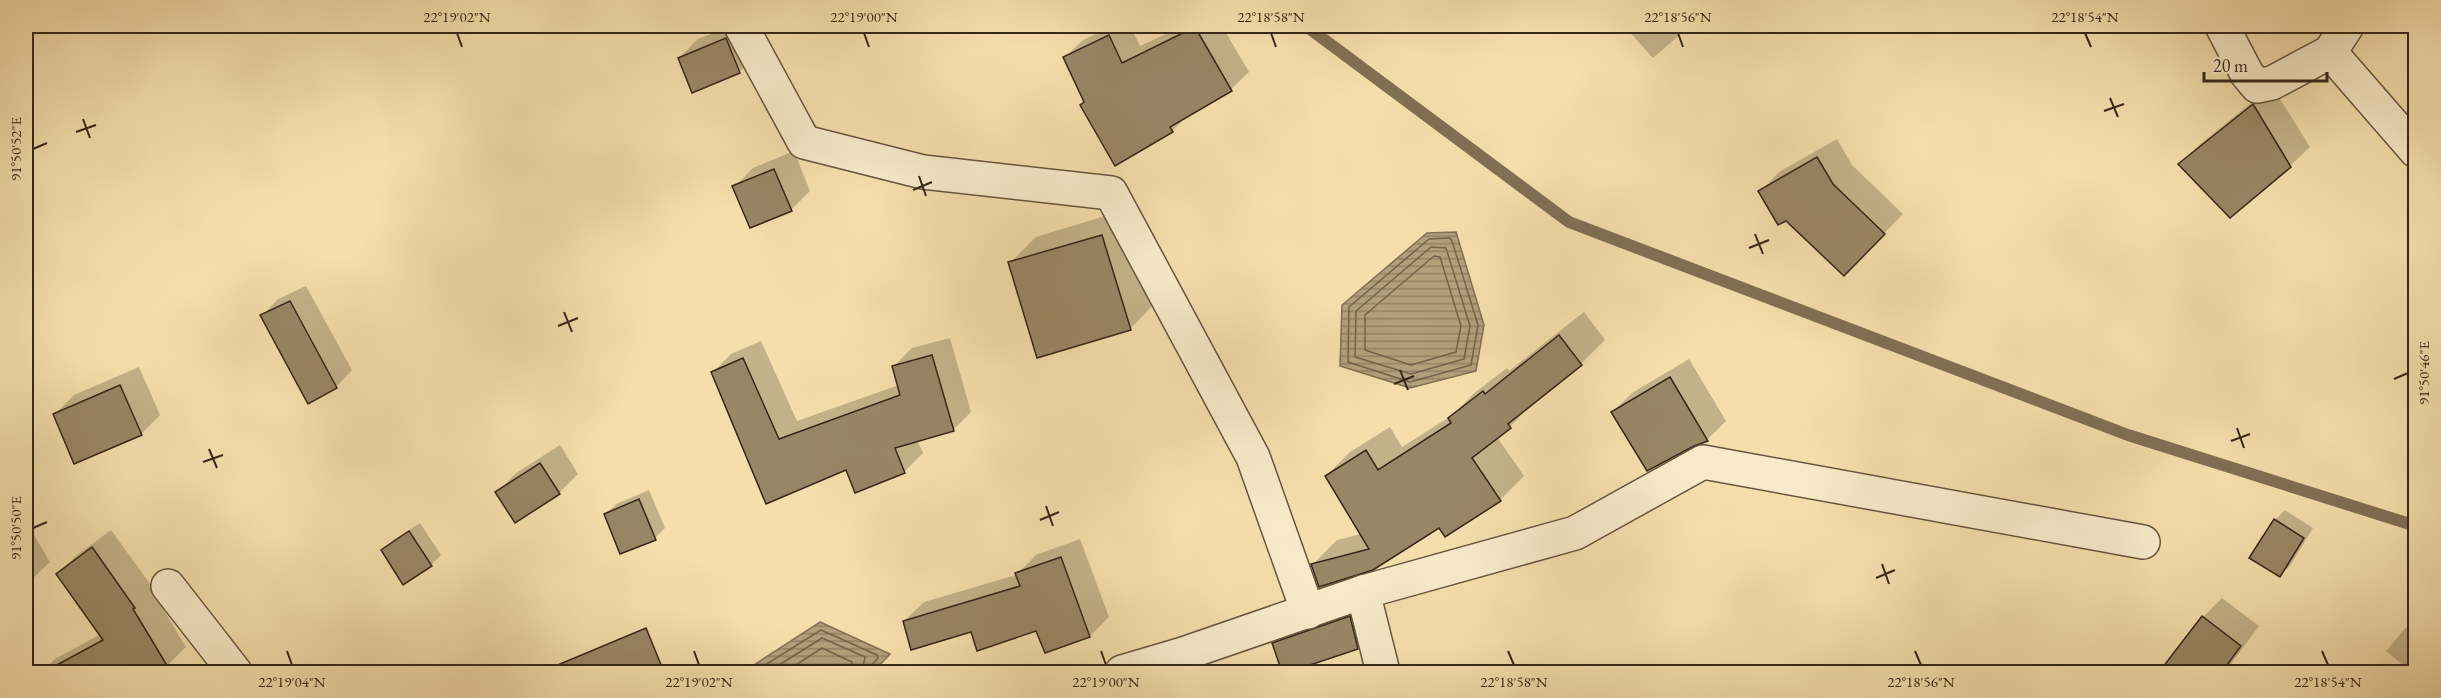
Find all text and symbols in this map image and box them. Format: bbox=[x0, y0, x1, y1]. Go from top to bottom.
text: 22°19'02"N bbox=[423, 7, 491, 26]
text: 22°19'00"N bbox=[830, 7, 898, 26]
text: 22°18'58"N bbox=[1237, 7, 1305, 26]
text: 22°18'56"N bbox=[1644, 7, 1712, 26]
text: 22°18'54"N bbox=[2051, 7, 2119, 26]
scale bar bbox=[2204, 45, 2327, 83]
text: 20 m bbox=[2213, 54, 2248, 77]
text: 91°50'52"E bbox=[6, 116, 25, 181]
text: 91°50'46"E bbox=[2414, 340, 2433, 405]
text: 91°50'50"E bbox=[6, 495, 25, 560]
text: 22°19'04"N bbox=[258, 672, 326, 691]
text: 22°19'02"N bbox=[665, 672, 733, 691]
text: 22°19'00"N bbox=[1072, 672, 1140, 691]
text: 22°18'58"N bbox=[1480, 672, 1548, 691]
text: 22°18'56"N bbox=[1887, 672, 1955, 691]
text: 22°18'54"N bbox=[2294, 672, 2362, 691]

